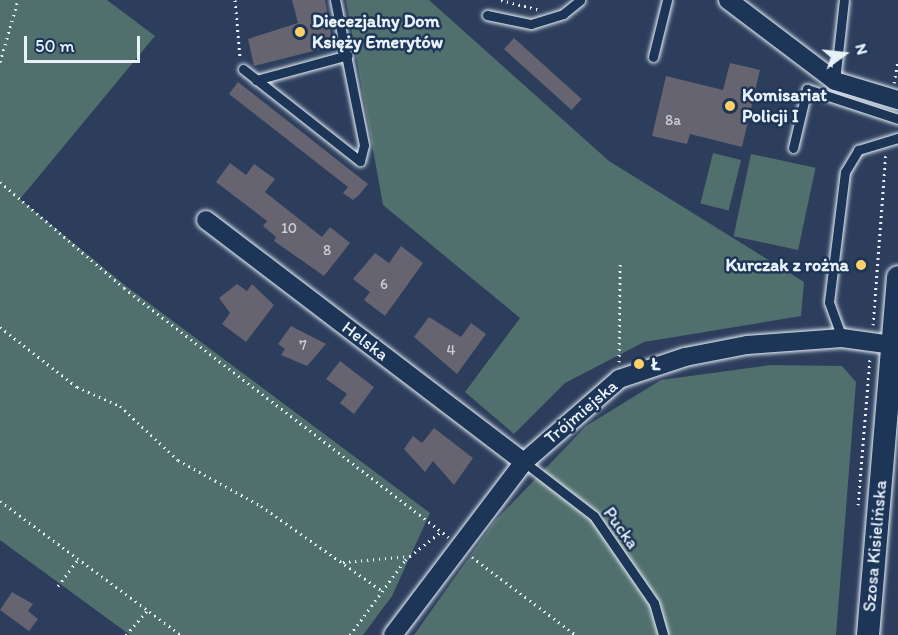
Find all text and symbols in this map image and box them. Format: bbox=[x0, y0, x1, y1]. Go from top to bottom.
place label: Diecezjalny Dom Księży Emerytów bbox=[312, 11, 443, 54]
scale bar bbox=[27, 24, 142, 62]
north arrow bbox=[814, 24, 874, 84]
marker: Diecezjalny Dom Księży Emerytów bbox=[293, 25, 307, 39]
text: 50 m bbox=[35, 35, 75, 57]
text: N bbox=[851, 42, 872, 57]
place label: Komisariat Policji I bbox=[742, 85, 827, 128]
marker: Komisariat Policji I bbox=[723, 99, 737, 113]
house number: 8a bbox=[665, 112, 681, 130]
house number: 10 bbox=[281, 220, 297, 238]
house number: 8 bbox=[323, 242, 331, 260]
place label: Kurczak z rożna bbox=[726, 254, 849, 276]
marker: Kurczak z rożna bbox=[854, 258, 868, 272]
house number: 6 bbox=[380, 276, 388, 294]
street label: Helska bbox=[338, 317, 392, 365]
house number: 7 bbox=[299, 337, 307, 355]
house number: 4 bbox=[446, 342, 456, 360]
place label: Ł bbox=[651, 353, 660, 375]
marker: Ł bbox=[632, 357, 646, 371]
street label: Trójmiejska bbox=[540, 375, 622, 449]
street label: Szosa Kisielińska bbox=[858, 479, 892, 613]
street label: Pucka bbox=[599, 503, 643, 553]

